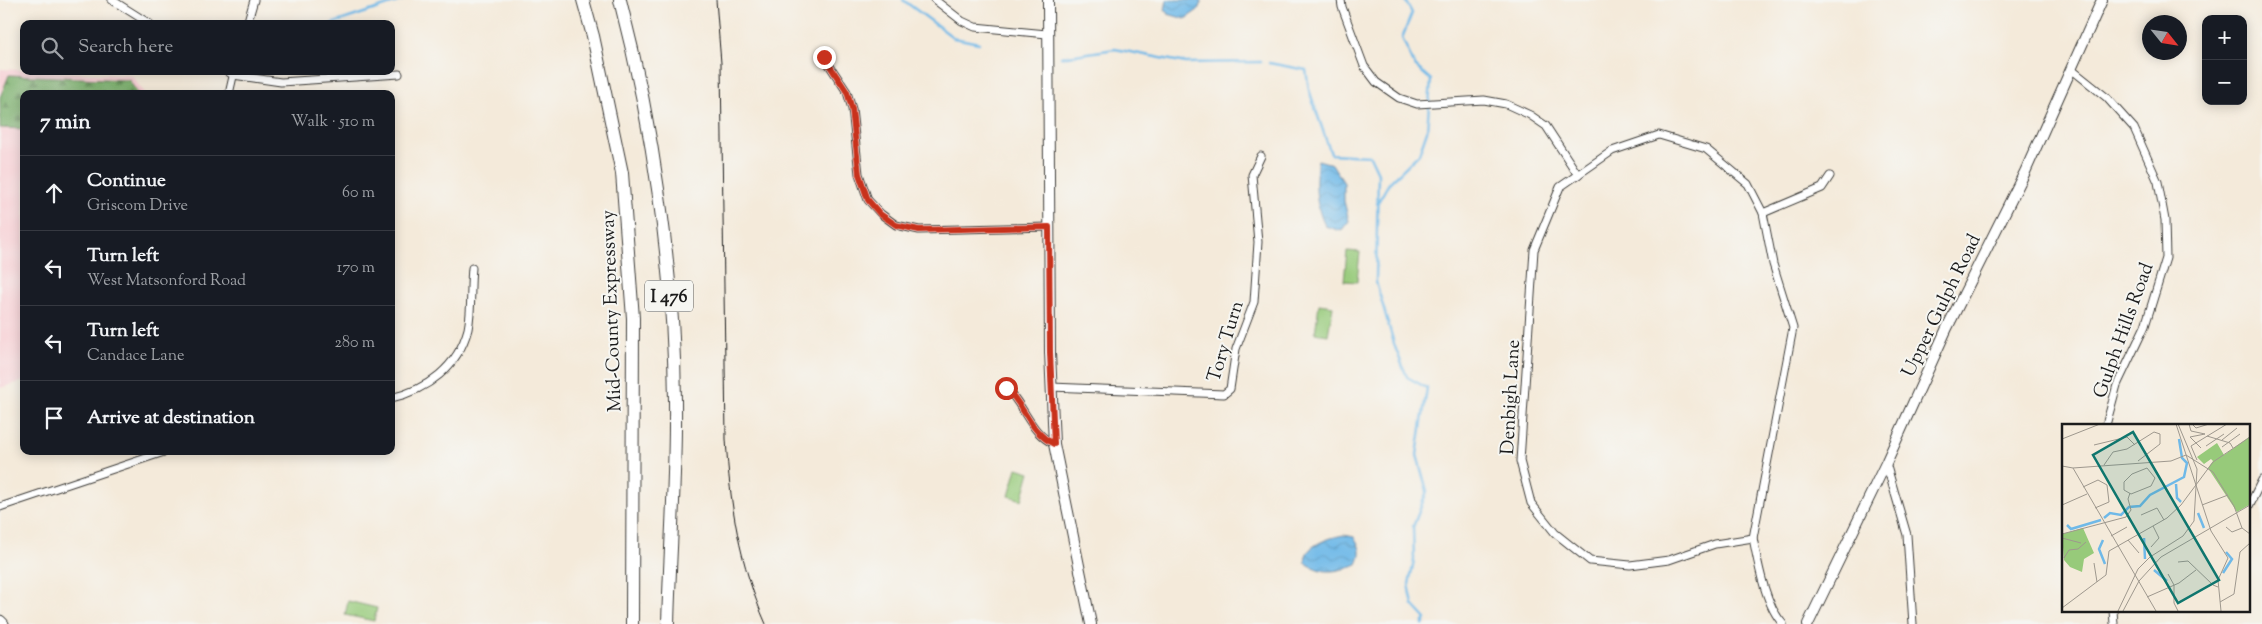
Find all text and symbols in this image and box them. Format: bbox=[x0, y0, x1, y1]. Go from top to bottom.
north arrow bbox=[2142, 15, 2187, 60]
map controls bbox=[2202, 15, 2247, 105]
button: + bbox=[2202, 15, 2247, 60]
search box bbox=[20, 20, 395, 75]
icon: search bbox=[38, 34, 66, 62]
text: Search here bbox=[78, 34, 173, 61]
route end bbox=[813, 46, 836, 69]
button: − bbox=[2202, 60, 2247, 105]
text: 7 min bbox=[40, 108, 91, 138]
text: Walk · 510 m bbox=[291, 111, 375, 134]
text: Continue bbox=[87, 168, 166, 195]
icon: ahead bbox=[40, 179, 68, 207]
text: 60 m bbox=[342, 182, 375, 205]
text: Griscom Drive bbox=[87, 195, 188, 218]
street label: Mid-County Expressway bbox=[595, 209, 630, 412]
street label: Upper Gulph Road bbox=[1896, 230, 1989, 382]
text: Turn left bbox=[87, 243, 159, 270]
icon: left bbox=[40, 254, 68, 282]
text: 170 m bbox=[337, 257, 375, 280]
street label: Gulph Hills Road bbox=[2087, 259, 2161, 402]
text: West Matsonford Road bbox=[87, 270, 246, 293]
road number: I 476 bbox=[645, 280, 693, 312]
street label: Tory Turn bbox=[1201, 298, 1252, 386]
text: Turn left bbox=[87, 318, 159, 345]
icon: left bbox=[40, 329, 68, 357]
text: 280 m bbox=[334, 332, 375, 355]
street label: Denbigh Lane bbox=[1495, 339, 1528, 455]
text: Candace Lane bbox=[87, 345, 184, 368]
route start bbox=[995, 377, 1018, 400]
icon: arrive bbox=[40, 404, 68, 432]
text: Arrive at destination bbox=[87, 405, 255, 432]
inset map bbox=[2062, 424, 2250, 612]

